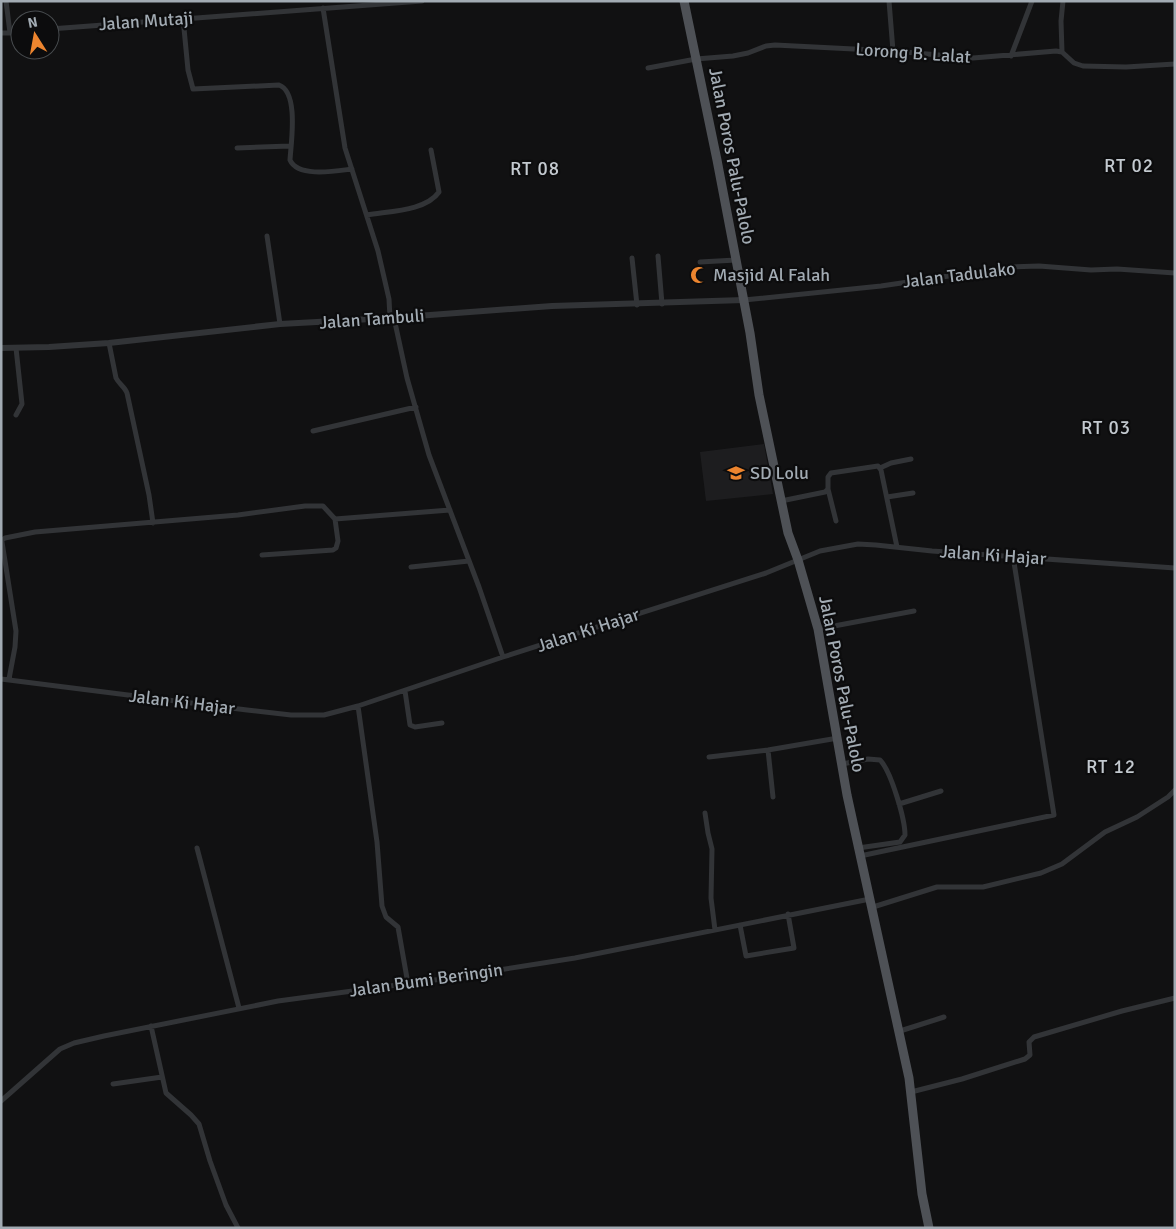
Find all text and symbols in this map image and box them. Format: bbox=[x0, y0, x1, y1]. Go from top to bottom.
street label: Jalan Mutaji bbox=[98, 7, 194, 35]
north arrow bbox=[10, 10, 60, 60]
text: N bbox=[26, 13, 39, 32]
street label: Lorong B. Lalat bbox=[855, 38, 971, 68]
street label: Jalan Poros Palu-Palolo bbox=[704, 66, 760, 246]
district label: RT 02 bbox=[1104, 154, 1154, 178]
district label: RT 08 bbox=[510, 157, 560, 181]
street label: Jalan Tadulako bbox=[901, 257, 1017, 293]
place label: Masjid Al Falah bbox=[713, 264, 830, 286]
mosque icon: Masjid Al Falah bbox=[689, 265, 709, 285]
street label: Jalan Tambuli bbox=[319, 304, 425, 334]
district label: RT 03 bbox=[1081, 416, 1131, 440]
place label: SD Lolu bbox=[750, 462, 809, 484]
school or university icon: SD Lolu bbox=[726, 463, 746, 483]
street label: Jalan Ki Hajar bbox=[939, 540, 1047, 570]
street label: Jalan Poros Palu-Palolo bbox=[814, 594, 870, 774]
street label: Jalan Ki Hajar bbox=[534, 603, 642, 657]
street label: Jalan Ki Hajar bbox=[128, 685, 237, 719]
district label: RT 12 bbox=[1086, 755, 1136, 779]
street label: Jalan Bumi Beringin bbox=[348, 958, 504, 1002]

